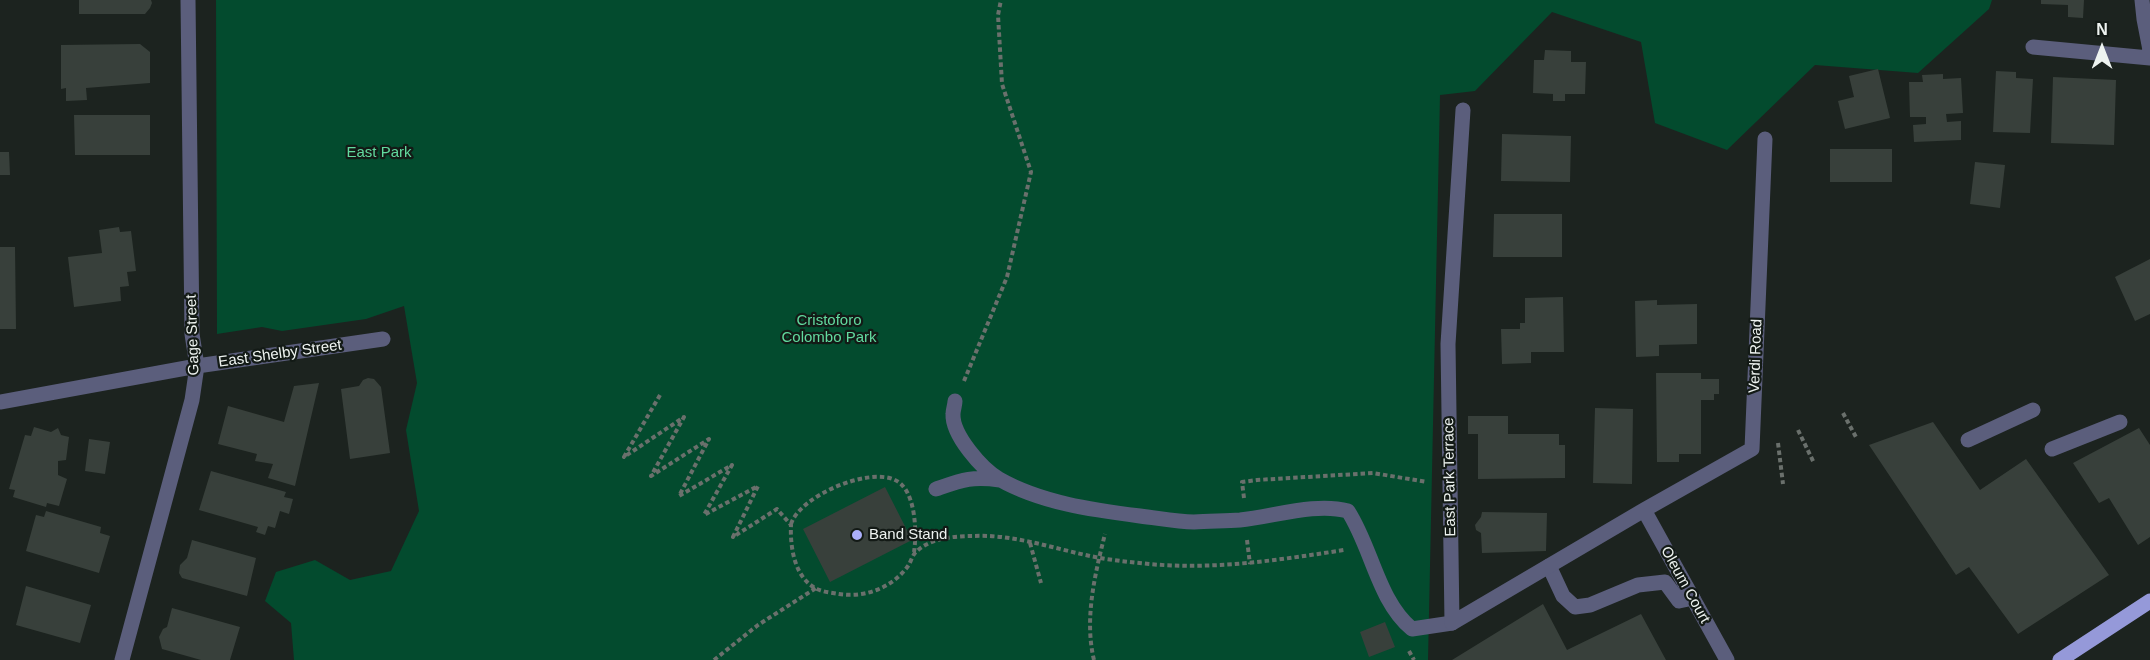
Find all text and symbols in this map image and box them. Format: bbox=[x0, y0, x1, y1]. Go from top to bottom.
north arrow bbox=[2072, 18, 2132, 78]
text: N bbox=[2096, 21, 2108, 38]
park label: East Park bbox=[346, 144, 412, 162]
street label: Gage Street bbox=[183, 294, 203, 376]
park label: Cristoforo Colombo Park bbox=[781, 312, 877, 347]
street label: Verdi Road bbox=[1746, 319, 1766, 393]
street label: East Shelby Street bbox=[217, 336, 343, 372]
street label: East Park Terrace bbox=[1440, 417, 1460, 537]
place label: Band Stand bbox=[869, 526, 947, 544]
marker: Band Stand bbox=[850, 528, 864, 542]
street label: Oleum Court bbox=[1657, 543, 1713, 627]

